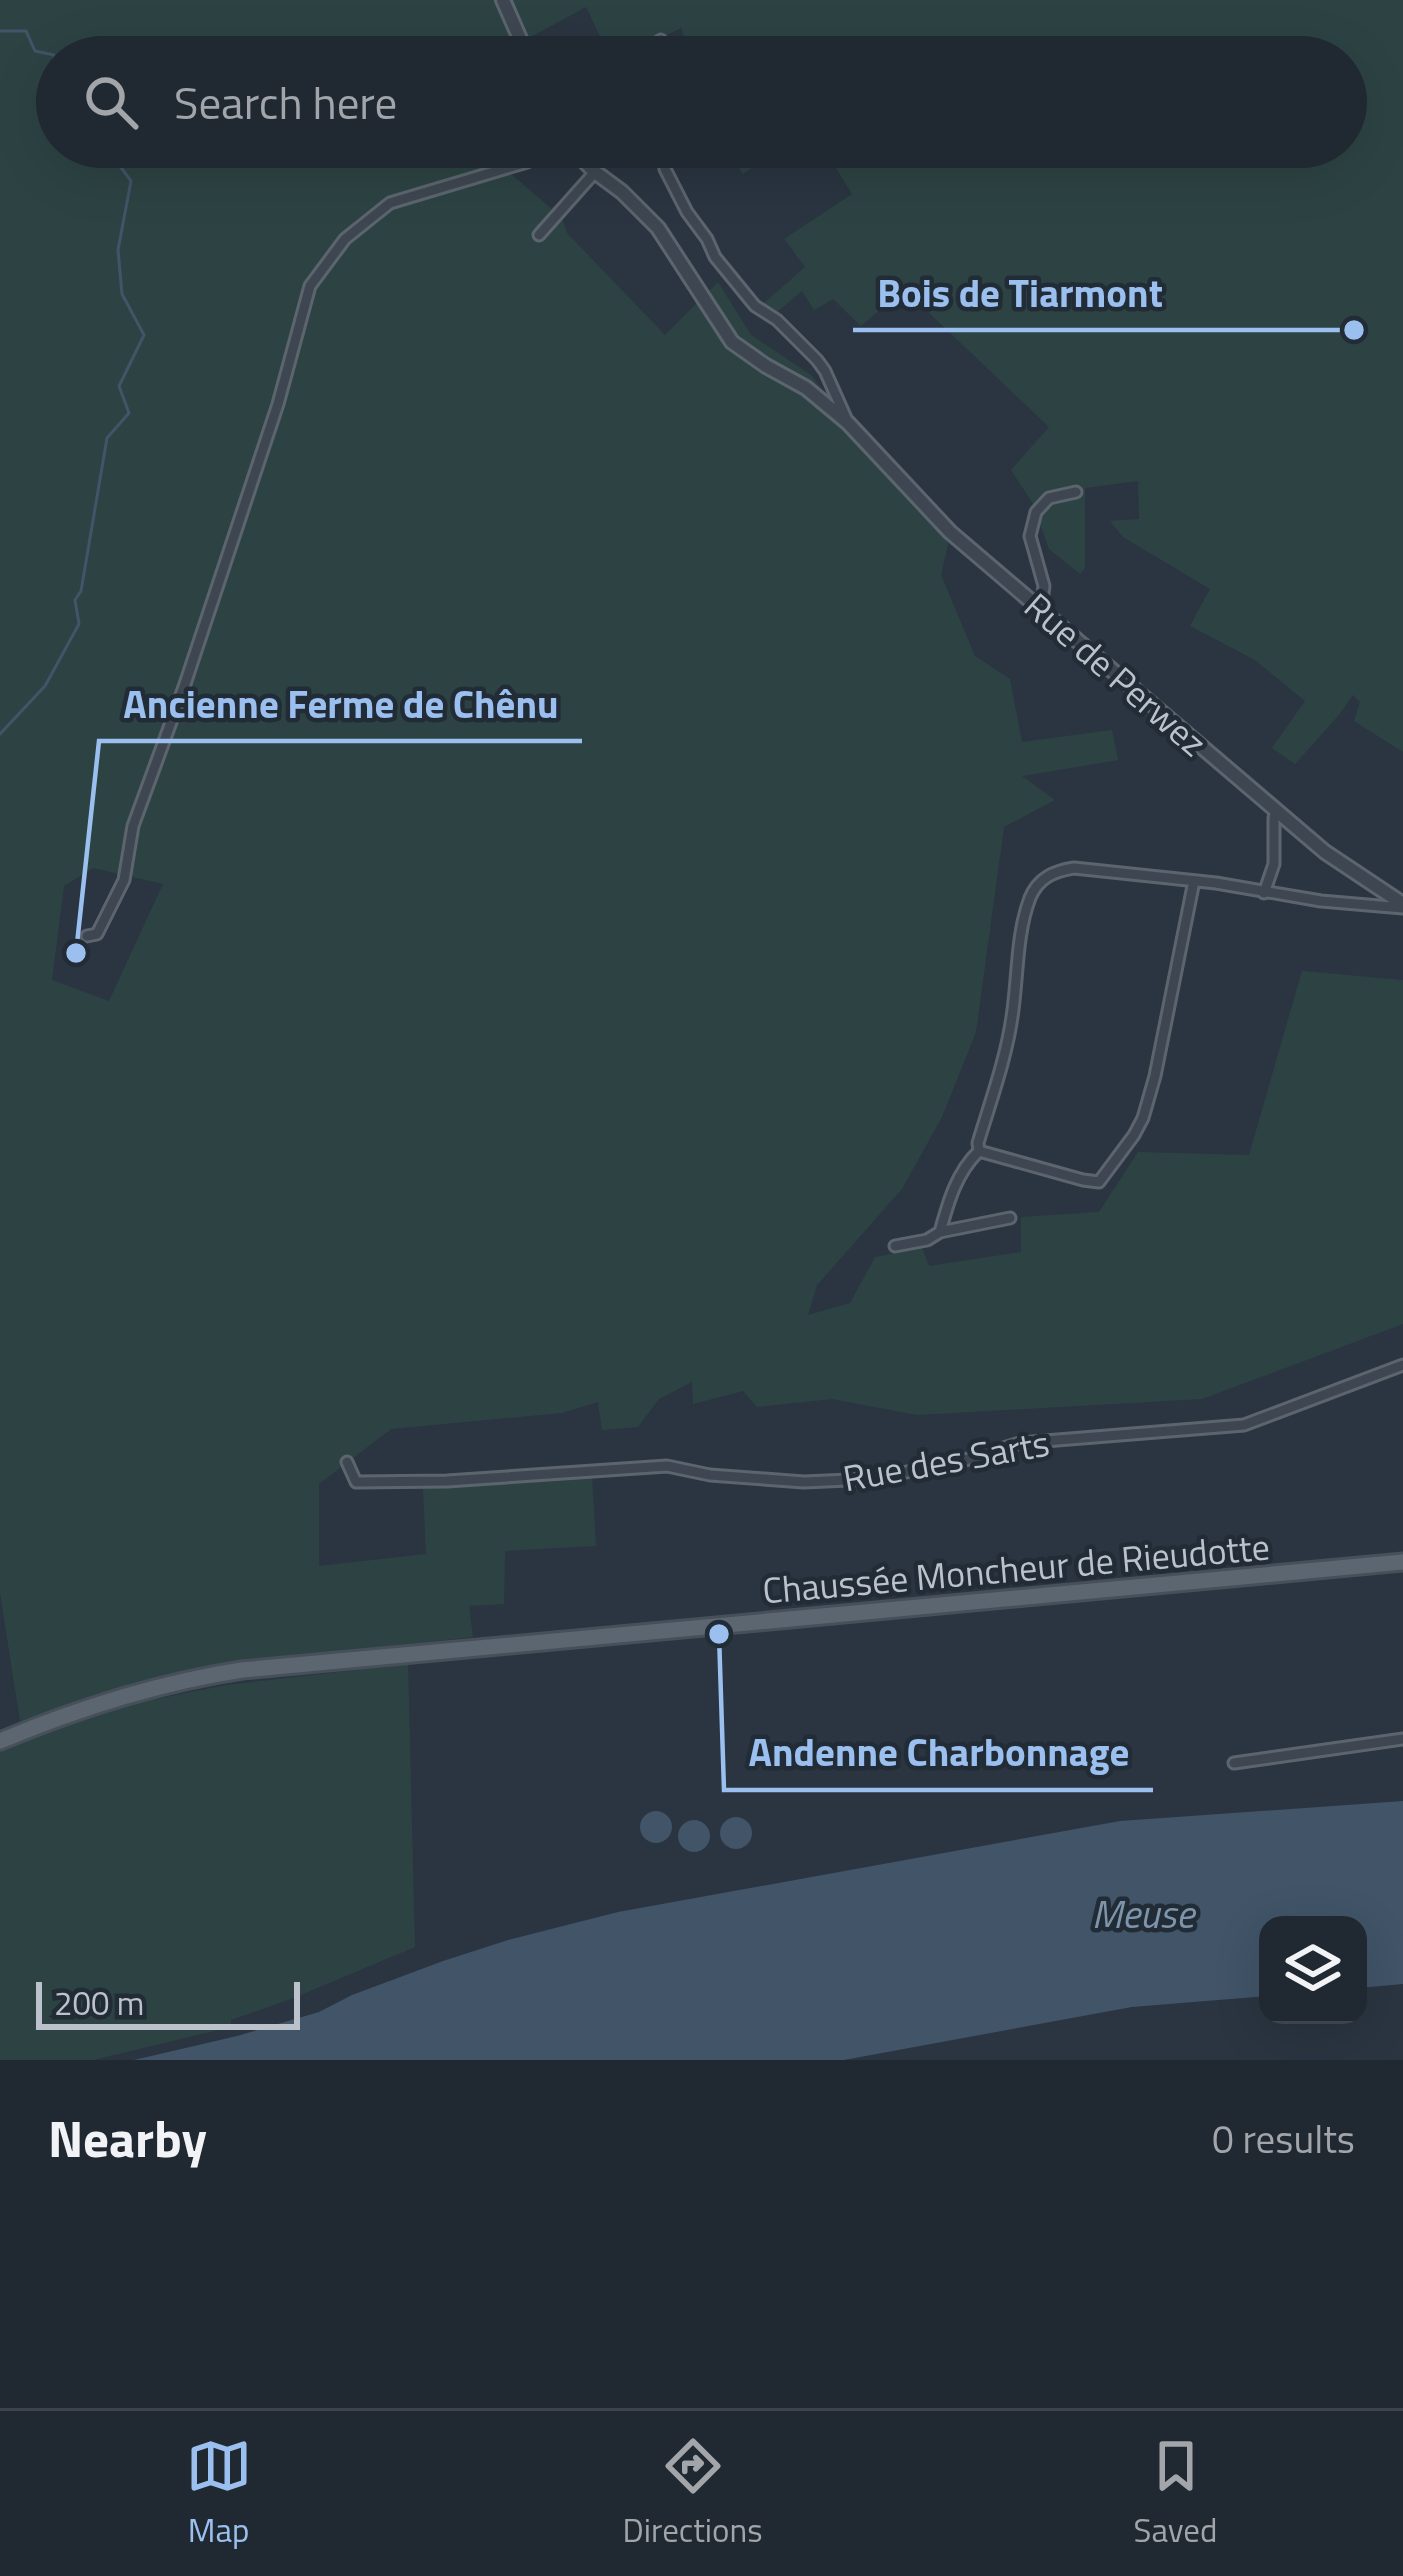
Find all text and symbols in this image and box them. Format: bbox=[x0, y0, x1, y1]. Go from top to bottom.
search box bbox=[36, 36, 1367, 168]
text: Search here bbox=[174, 68, 397, 136]
icon: search bbox=[78, 69, 144, 135]
callout: Bois de Tiarmont bbox=[853, 255, 1187, 330]
text: Bois de Tiarmont bbox=[877, 263, 1163, 322]
street label: Rue de Perwez bbox=[1013, 579, 1219, 769]
callout: Ancienne Ferme de Chênu bbox=[99, 666, 582, 741]
text: Ancienne Ferme de Chênu bbox=[123, 674, 559, 733]
street label: Rue des Sarts bbox=[839, 1415, 1053, 1505]
street label: Chaussée Moncheur de Rieudotte bbox=[760, 1518, 1272, 1618]
callout: Andenne Charbonnage bbox=[724, 1715, 1153, 1790]
text: Andenne Charbonnage bbox=[749, 1722, 1129, 1781]
water label: Meuse bbox=[1092, 1884, 1196, 1943]
map controls bbox=[1259, 1916, 1367, 2024]
button: layers bbox=[1259, 1916, 1367, 2024]
scale bar bbox=[36, 1976, 300, 2029]
text: 200 m bbox=[54, 1978, 144, 2028]
text: Nearby bbox=[48, 2099, 207, 2177]
text: 0 results bbox=[1212, 2109, 1355, 2168]
tab: Map bbox=[186, 2433, 252, 2555]
tab: Directions bbox=[623, 2433, 763, 2555]
tab: Saved bbox=[1134, 2433, 1217, 2555]

